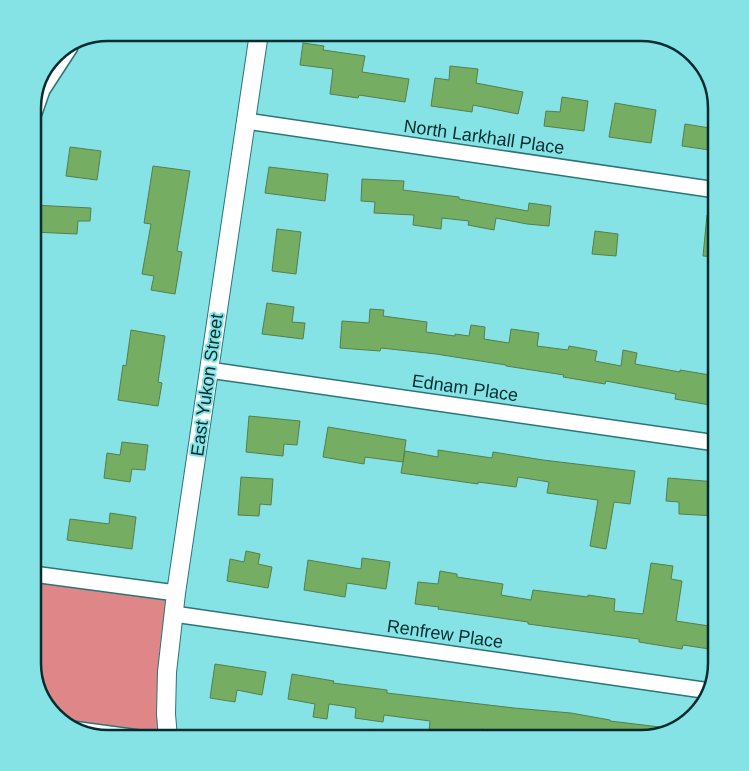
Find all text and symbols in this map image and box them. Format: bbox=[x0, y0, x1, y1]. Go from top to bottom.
street label: North Larkhall Place bbox=[402, 116, 566, 158]
street label: East Yukon Street bbox=[187, 312, 227, 458]
street label: Ednam Place bbox=[411, 371, 519, 405]
street label: Renfrew Place bbox=[386, 616, 504, 652]

